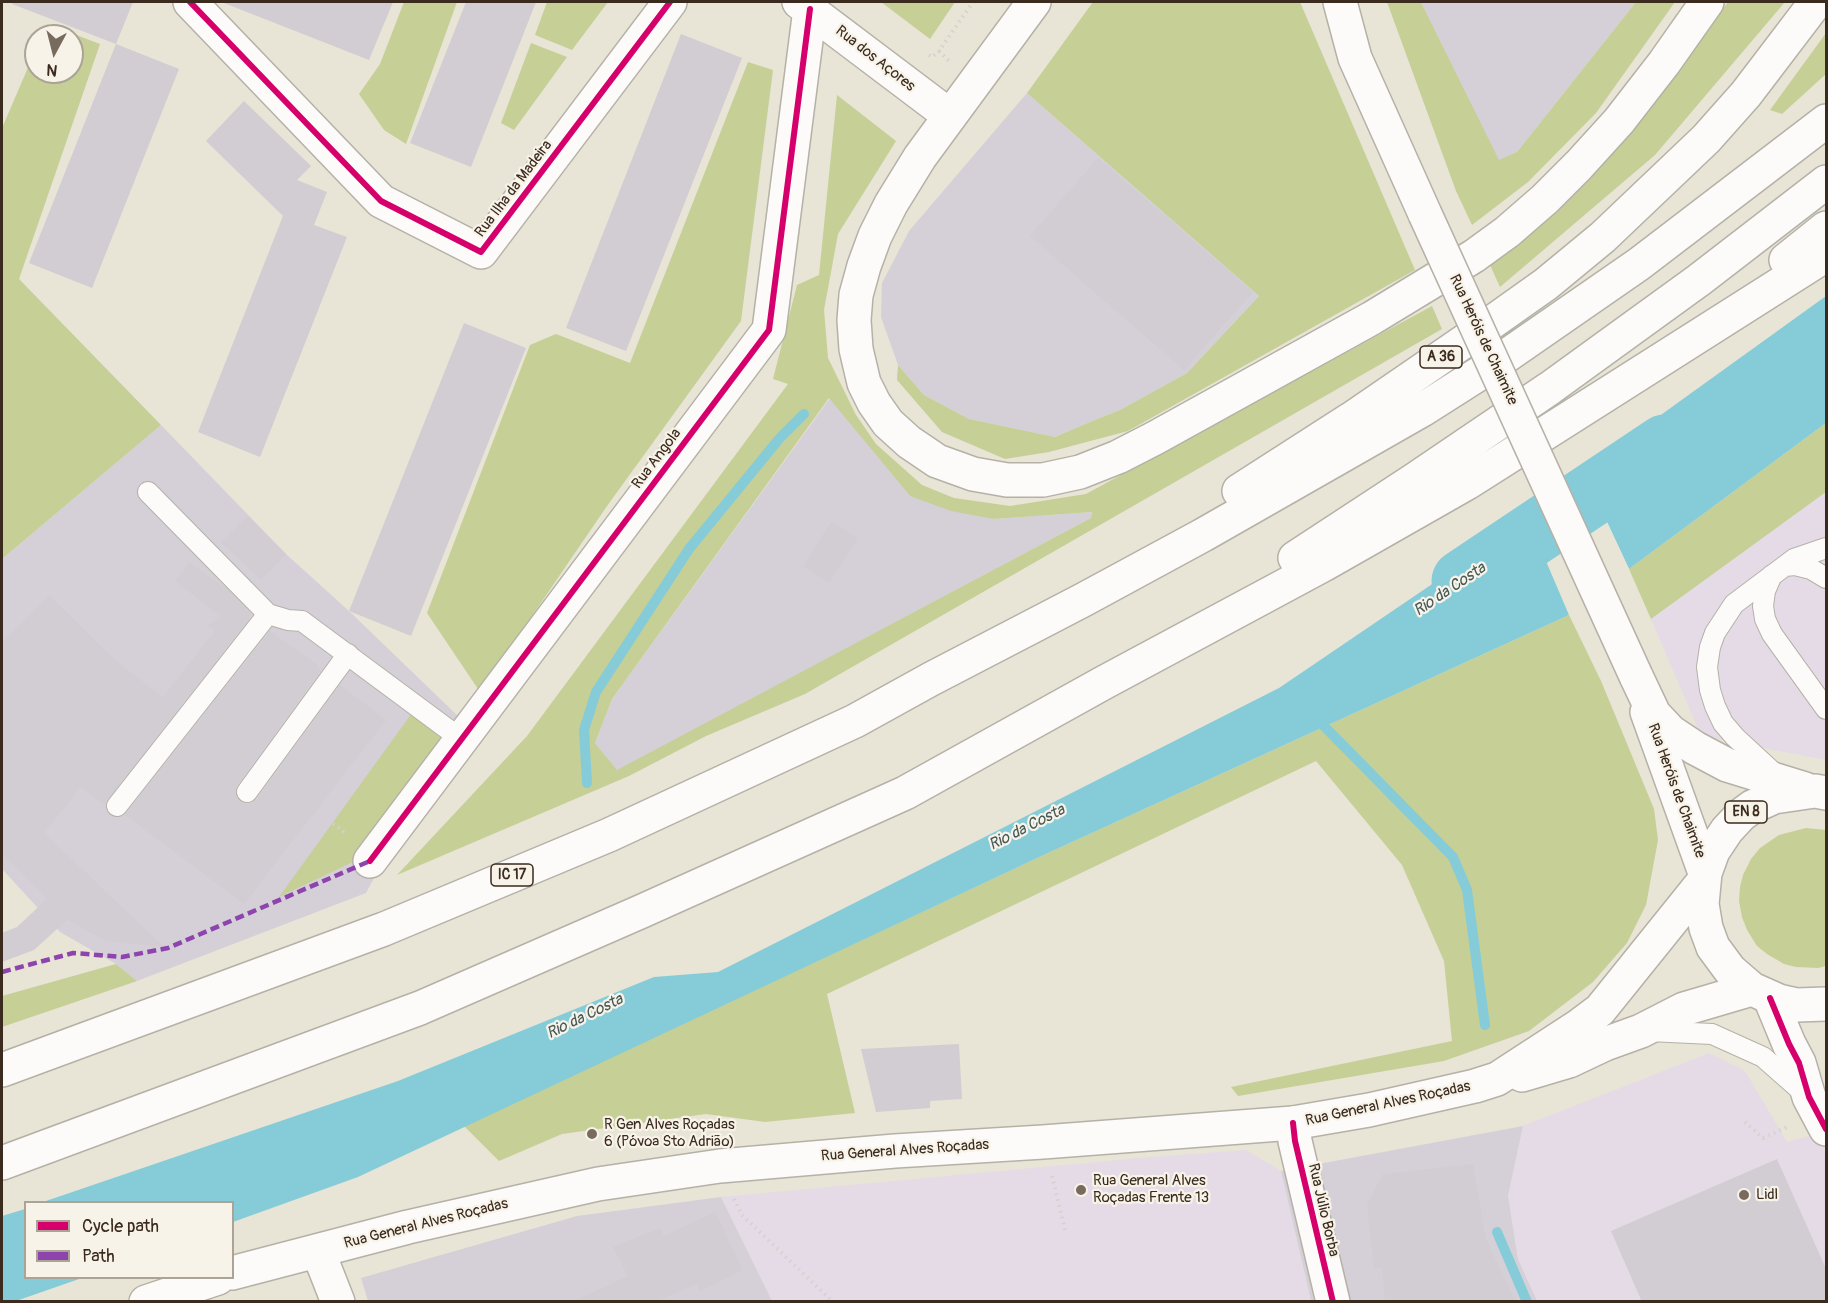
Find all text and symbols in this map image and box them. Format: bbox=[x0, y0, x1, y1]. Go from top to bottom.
street label: Rua dos Açores bbox=[832, 22, 918, 96]
north arrow bbox=[24, 24, 84, 84]
text: N bbox=[45, 59, 59, 80]
street label: Rua Ilha da Madeira bbox=[472, 137, 556, 241]
street label: Rua Heróis de Chaimite bbox=[1445, 272, 1521, 408]
road number: A 36 bbox=[1420, 346, 1462, 368]
street label: Rua Angola bbox=[628, 425, 686, 493]
water label: Rio da Costa bbox=[1410, 559, 1490, 621]
street label: Rua Heróis de Chaimite bbox=[1643, 721, 1709, 861]
water label: Rio da Costa bbox=[986, 801, 1068, 855]
road number: EN 8 bbox=[1725, 801, 1767, 823]
road number: IC 17 bbox=[491, 864, 533, 886]
water label: Rio da Costa bbox=[544, 990, 626, 1044]
street label: Rua General Alves Roçadas bbox=[1304, 1078, 1472, 1130]
place label: R Gen Alves Roçadas 6 (Póvoa Sto Adrião) bbox=[604, 1116, 735, 1151]
marker: R Gen Alves Roçadas 6 (Póvoa Sto Adrião) bbox=[585, 1127, 599, 1141]
street label: Rua General Alves Roçadas bbox=[820, 1136, 990, 1166]
street label: Rua Júlio Borba bbox=[1304, 1162, 1342, 1258]
place label: Rua General Alves Roçadas Frente 13 bbox=[1093, 1172, 1209, 1207]
marker: Rua General Alves Roçadas Frente 13 bbox=[1074, 1183, 1088, 1197]
place label: Lidl bbox=[1756, 1186, 1778, 1204]
marker: Lidl bbox=[1737, 1188, 1751, 1202]
street label: Rua General Alves Roçadas bbox=[342, 1195, 510, 1253]
legend bbox=[24, 1201, 234, 1279]
text: Cycle path bbox=[82, 1215, 159, 1238]
text: Path bbox=[82, 1245, 115, 1268]

